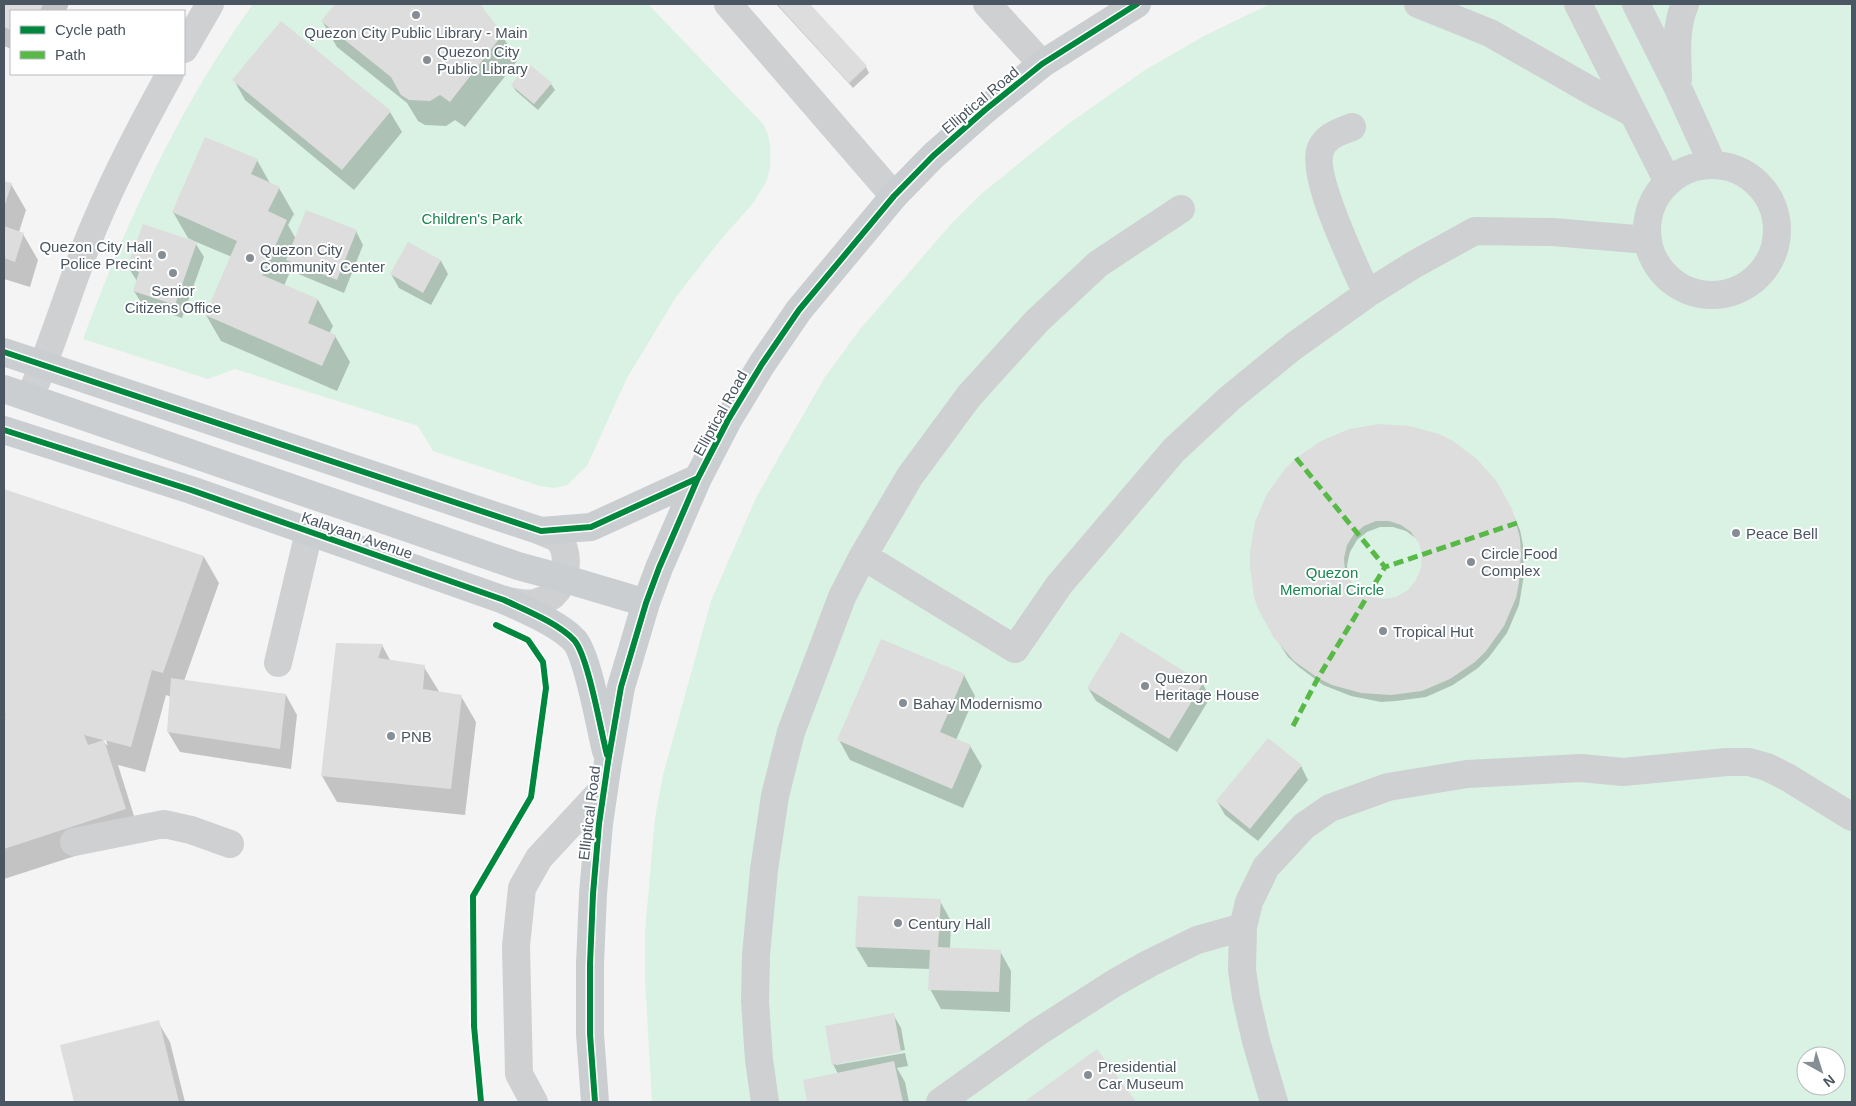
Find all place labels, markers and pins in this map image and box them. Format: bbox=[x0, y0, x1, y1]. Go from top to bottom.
marker: Quezon City Public Library - Main bbox=[410, 9, 422, 21]
place label: Quezon City Public Library - Main bbox=[304, 24, 528, 41]
place label: Quezon City Public Library bbox=[437, 43, 528, 77]
marker: Quezon City Public Library bbox=[421, 54, 433, 66]
place label: Quezon City Hall Police Precint bbox=[39, 238, 153, 272]
place label: Quezon City Community Center bbox=[260, 241, 385, 275]
marker: Quezon City Hall Police Precint bbox=[156, 249, 168, 261]
marker: Quezon City Community Center bbox=[244, 252, 256, 264]
marker: Senior Citizens Office bbox=[167, 267, 179, 279]
place label: Senior Citizens Office bbox=[125, 282, 221, 316]
place label: Peace Bell bbox=[1746, 525, 1818, 542]
marker: Peace Bell bbox=[1730, 527, 1742, 539]
place label: Circle Food Complex bbox=[1481, 545, 1558, 579]
marker: Circle Food Complex bbox=[1465, 556, 1477, 568]
place label: Tropical Hut bbox=[1393, 623, 1474, 640]
marker: Tropical Hut bbox=[1377, 625, 1389, 637]
place label: Quezon Heritage House bbox=[1155, 669, 1259, 703]
marker: Quezon Heritage House bbox=[1139, 680, 1151, 692]
place label: Bahay Modernismo bbox=[913, 695, 1042, 712]
marker: Bahay Modernismo bbox=[897, 697, 909, 709]
place label: PNB bbox=[401, 728, 432, 745]
marker: PNB bbox=[385, 730, 397, 742]
place label: Century Hall bbox=[908, 915, 991, 932]
marker: Century Hall bbox=[892, 917, 904, 929]
place label: Presidential Car Museum bbox=[1098, 1058, 1184, 1092]
marker: Presidential Car Museum bbox=[1082, 1069, 1094, 1081]

